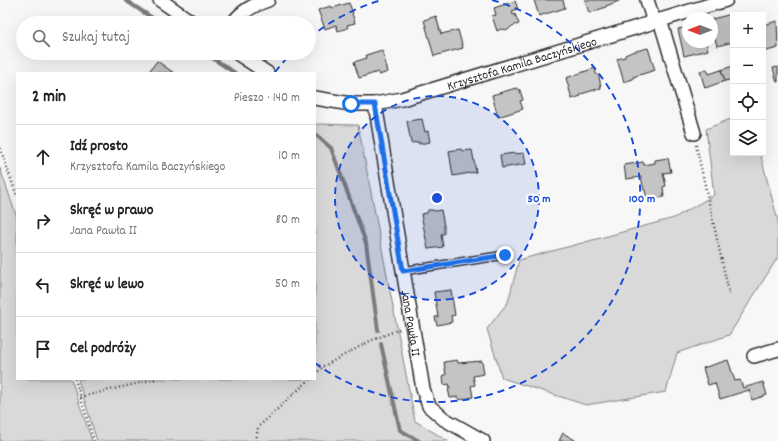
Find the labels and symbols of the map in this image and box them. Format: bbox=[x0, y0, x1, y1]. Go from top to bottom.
north arrow bbox=[682, 12, 718, 48]
street label: Krzysztofa Kamila Baczyńskiego bbox=[445, 33, 600, 97]
route start bbox=[342, 95, 360, 113]
centre of rings bbox=[430, 191, 444, 205]
text: 50 m bbox=[527, 191, 551, 208]
text: 100 m bbox=[629, 191, 655, 208]
route end bbox=[496, 246, 514, 264]
street label: Jana Pawła II bbox=[394, 289, 424, 358]

